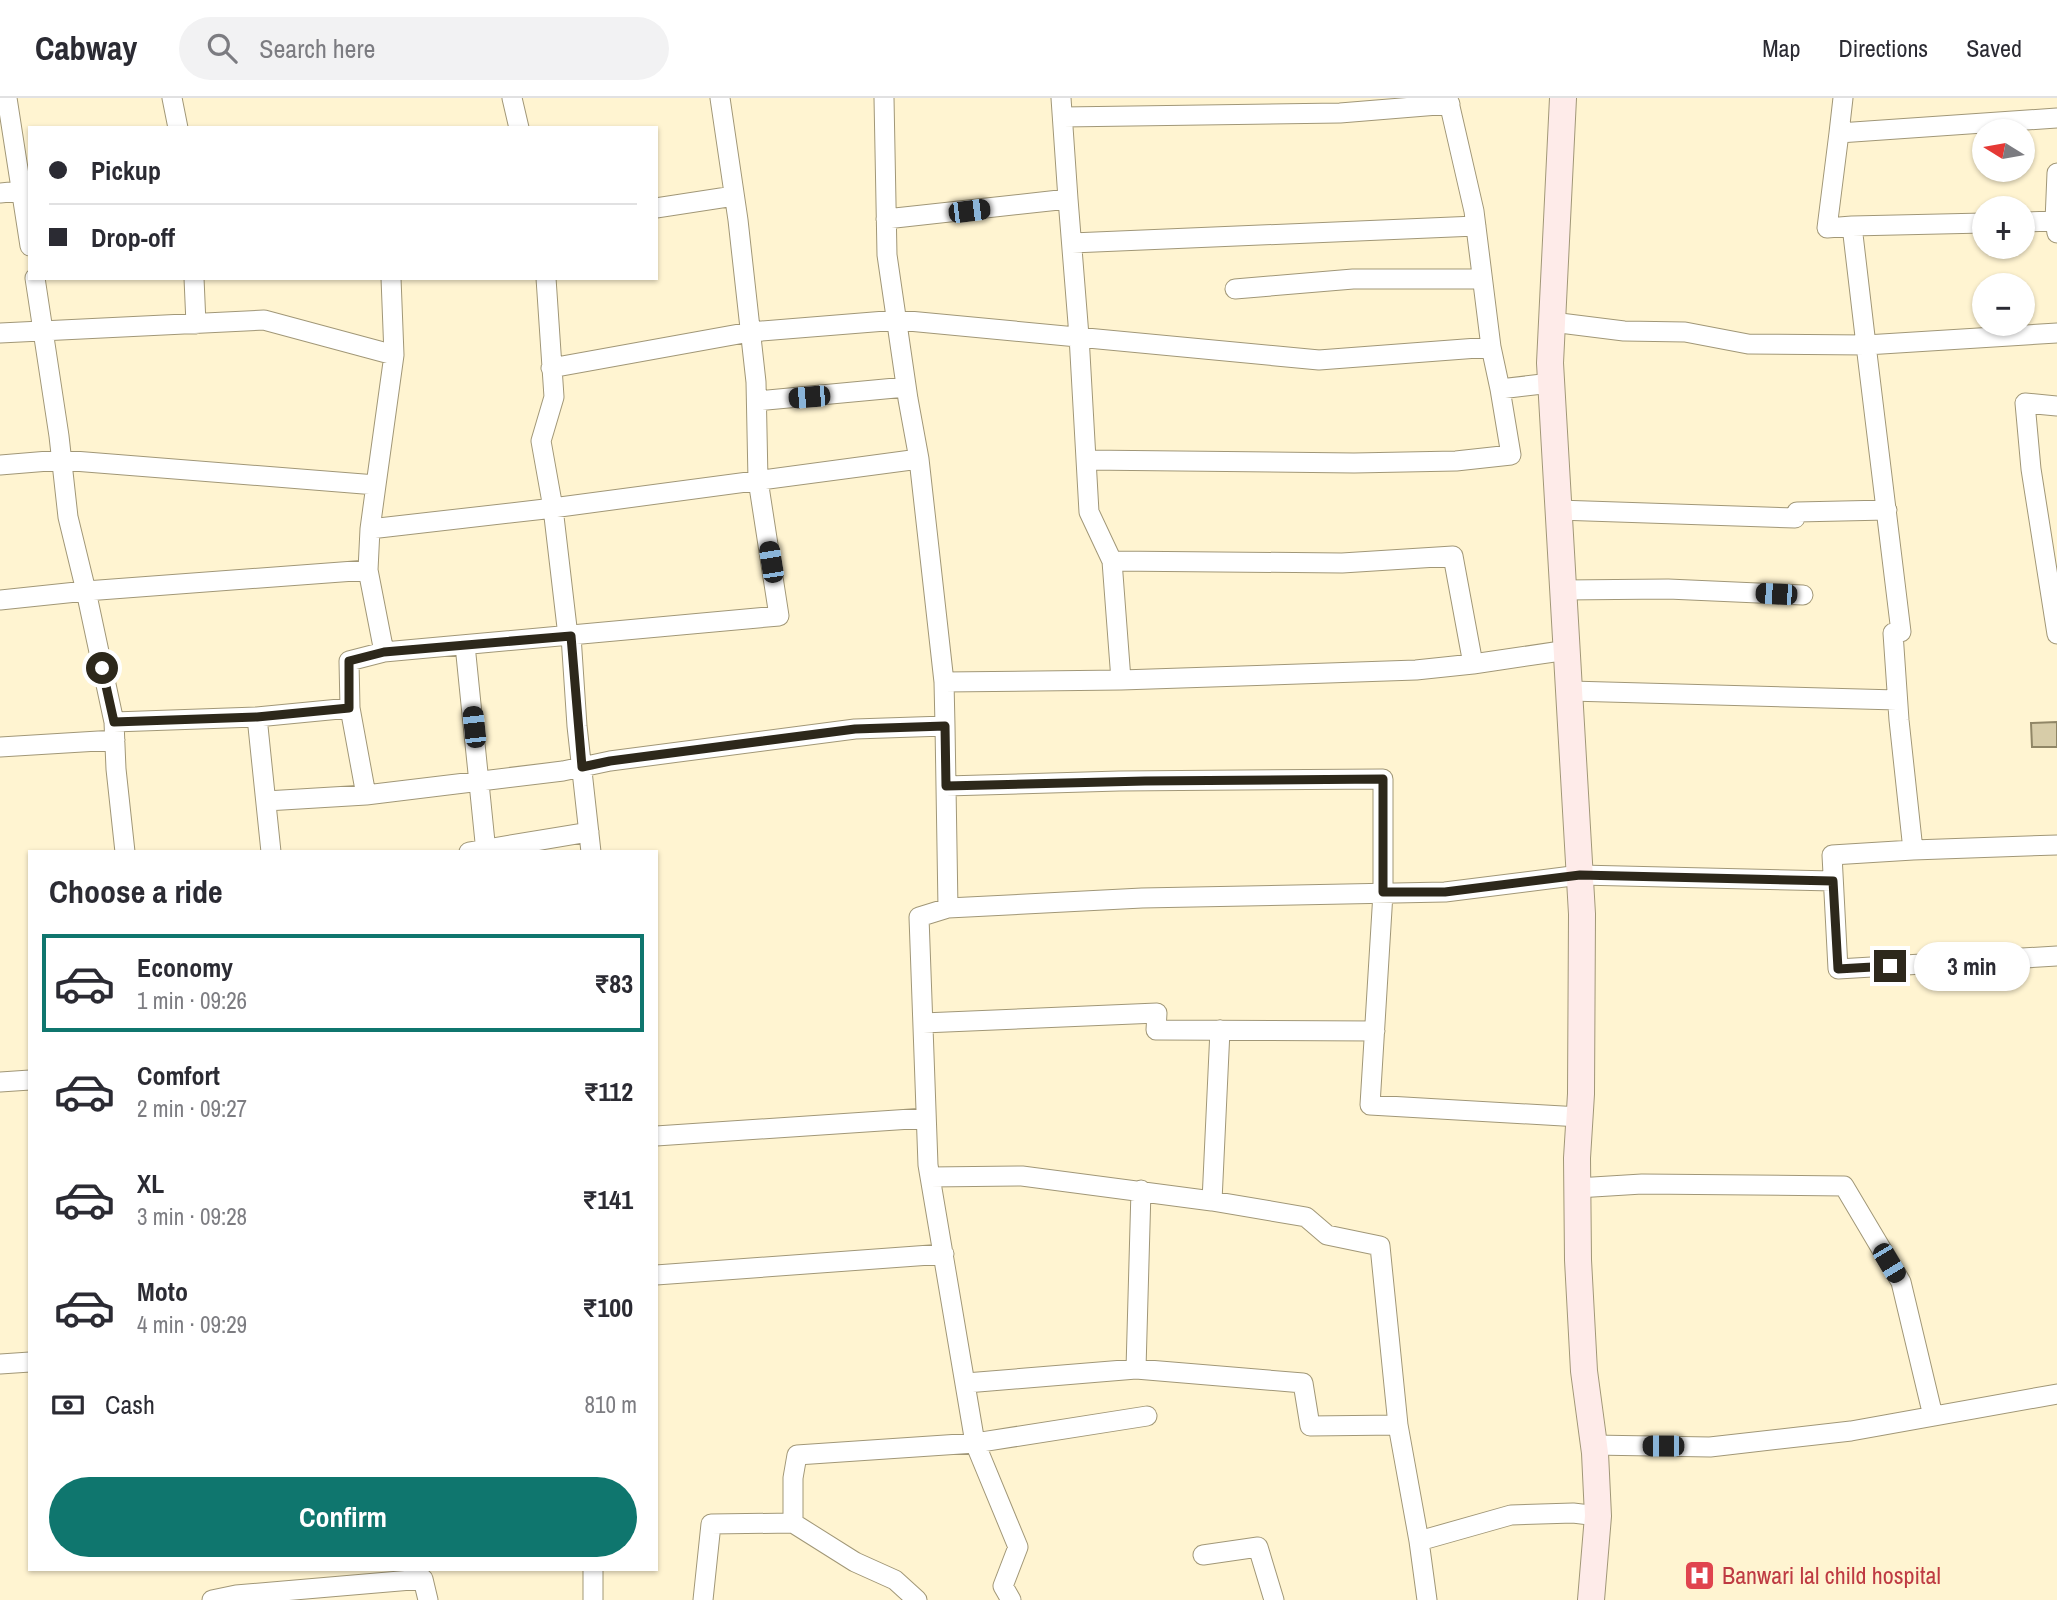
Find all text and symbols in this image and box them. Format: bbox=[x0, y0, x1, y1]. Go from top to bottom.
search box bbox=[179, 17, 669, 80]
text: Cabway bbox=[35, 26, 137, 70]
icon: search bbox=[203, 29, 241, 67]
text: Search here bbox=[259, 31, 375, 66]
text: Map bbox=[1762, 32, 1800, 64]
text: Directions bbox=[1838, 32, 1928, 64]
text: Saved bbox=[1966, 32, 2022, 64]
north arrow bbox=[1972, 119, 2035, 182]
map controls bbox=[1972, 119, 2035, 336]
text: Pickup bbox=[91, 153, 161, 188]
button: + bbox=[1972, 196, 2035, 259]
car bbox=[947, 198, 992, 224]
text: Drop-off bbox=[91, 220, 175, 255]
button: − bbox=[1972, 273, 2035, 336]
car bbox=[788, 385, 831, 409]
car bbox=[758, 540, 785, 584]
car bbox=[1755, 582, 1798, 606]
route start bbox=[86, 652, 118, 684]
car bbox=[462, 705, 487, 749]
text: Choose a ride bbox=[49, 870, 223, 913]
callout: 3 min bbox=[1914, 942, 2030, 990]
text: Economy bbox=[137, 950, 233, 985]
route end bbox=[1874, 950, 1906, 982]
text: 3 min bbox=[1947, 951, 1997, 982]
icon: car bbox=[53, 952, 116, 1015]
text: ₹83 bbox=[594, 966, 633, 1001]
text: 1 min · 09:26 bbox=[137, 985, 247, 1016]
text: Comfort bbox=[137, 1058, 220, 1093]
icon: car bbox=[53, 1060, 116, 1123]
text: ₹112 bbox=[584, 1074, 633, 1109]
text: 2 min · 09:27 bbox=[137, 1093, 247, 1124]
text: XL bbox=[137, 1166, 164, 1201]
icon: car bbox=[53, 1168, 116, 1231]
text: ₹141 bbox=[582, 1182, 633, 1217]
text: 3 min · 09:28 bbox=[137, 1201, 247, 1232]
car bbox=[1870, 1240, 1909, 1286]
text: Moto bbox=[137, 1274, 188, 1309]
icon: car bbox=[53, 1276, 116, 1339]
text: ₹100 bbox=[582, 1290, 633, 1325]
text: 4 min · 09:29 bbox=[137, 1309, 247, 1340]
icon: cash bbox=[49, 1386, 87, 1424]
text: Cash bbox=[105, 1387, 155, 1422]
text: 810 m bbox=[585, 1389, 637, 1420]
car bbox=[1643, 1436, 1685, 1457]
button: Confirm bbox=[49, 1477, 637, 1557]
hospital icon: Banwari lal child hospital bbox=[1682, 1558, 1716, 1592]
place label: Banwari lal child hospital bbox=[1722, 1559, 1941, 1591]

